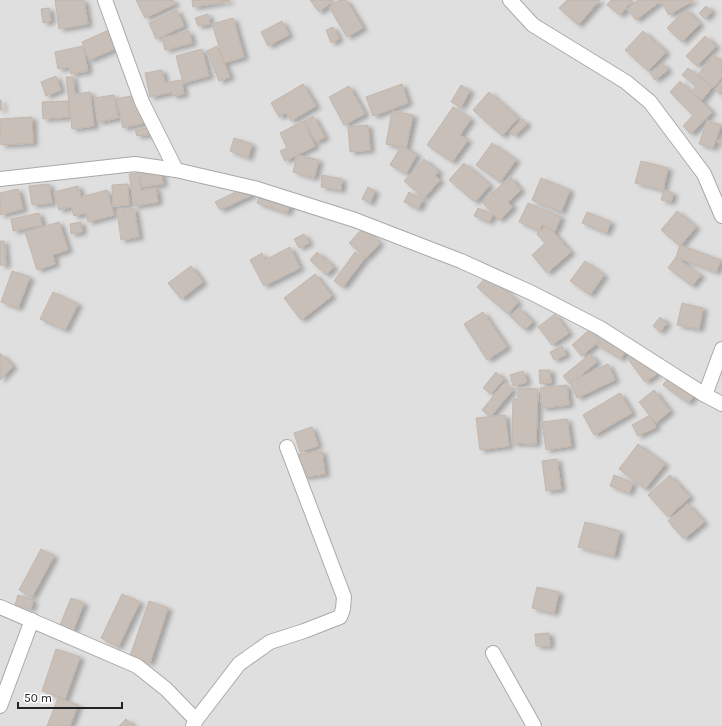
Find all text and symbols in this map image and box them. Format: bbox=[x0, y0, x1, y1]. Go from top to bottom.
scale bar bbox=[18, 684, 122, 710]
text: 50 m bbox=[24, 691, 52, 705]

